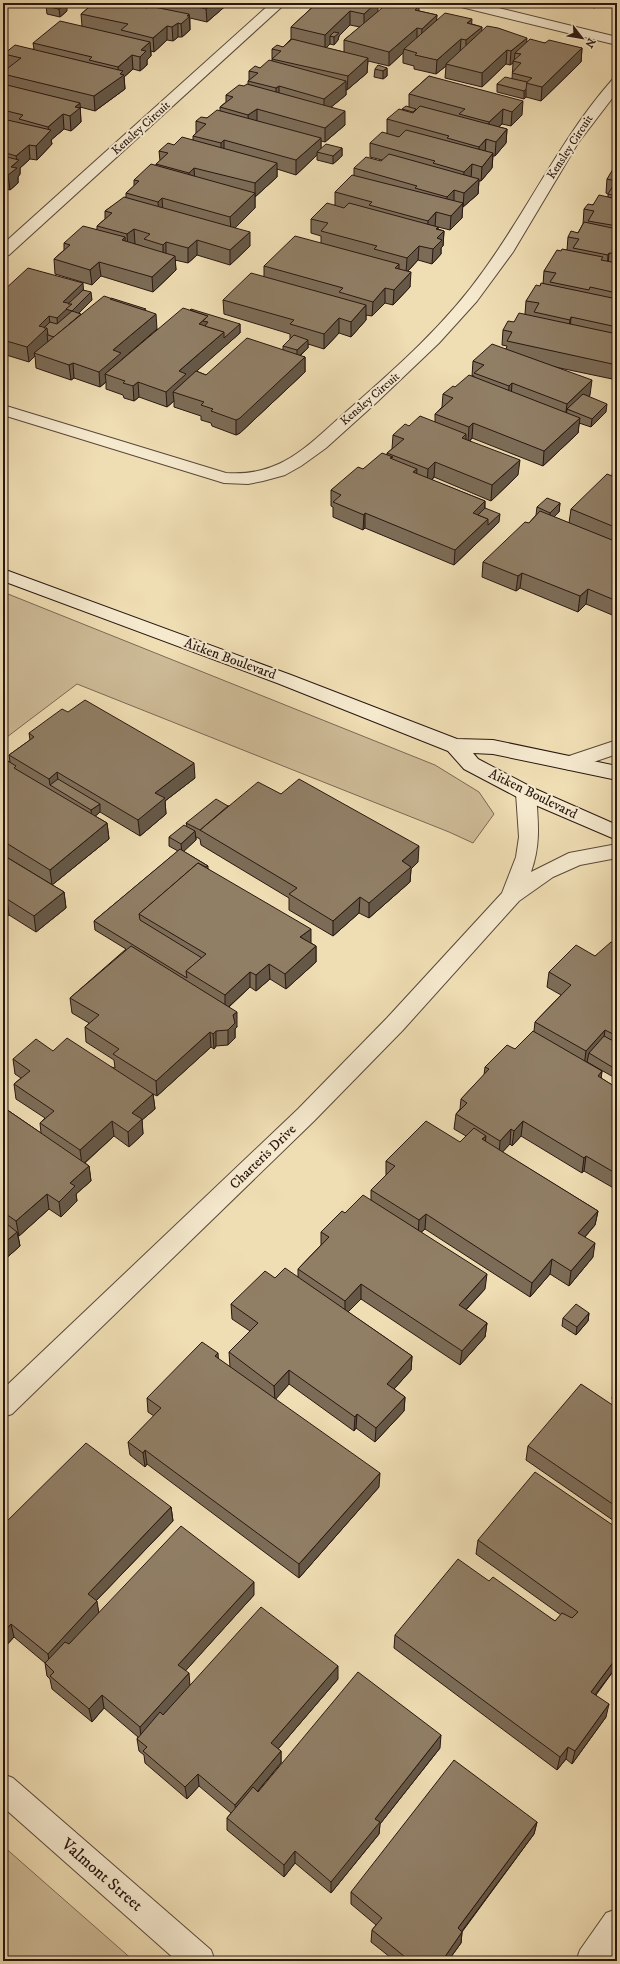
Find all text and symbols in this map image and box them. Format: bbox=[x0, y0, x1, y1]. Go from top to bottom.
north arrow bbox=[562, 18, 602, 58]
text: N bbox=[581, 35, 598, 50]
street label: Kensley Circuit bbox=[109, 98, 173, 158]
street label: Kensley Circuit bbox=[544, 112, 596, 182]
street label: Kensley Circuit bbox=[337, 369, 403, 429]
street label: Aitken Boulevard bbox=[182, 634, 278, 684]
street label: Aitken Boulevard bbox=[486, 765, 580, 823]
street label: Charteris Drive bbox=[226, 1121, 300, 1193]
street label: Valmont Street bbox=[56, 1833, 148, 1917]

